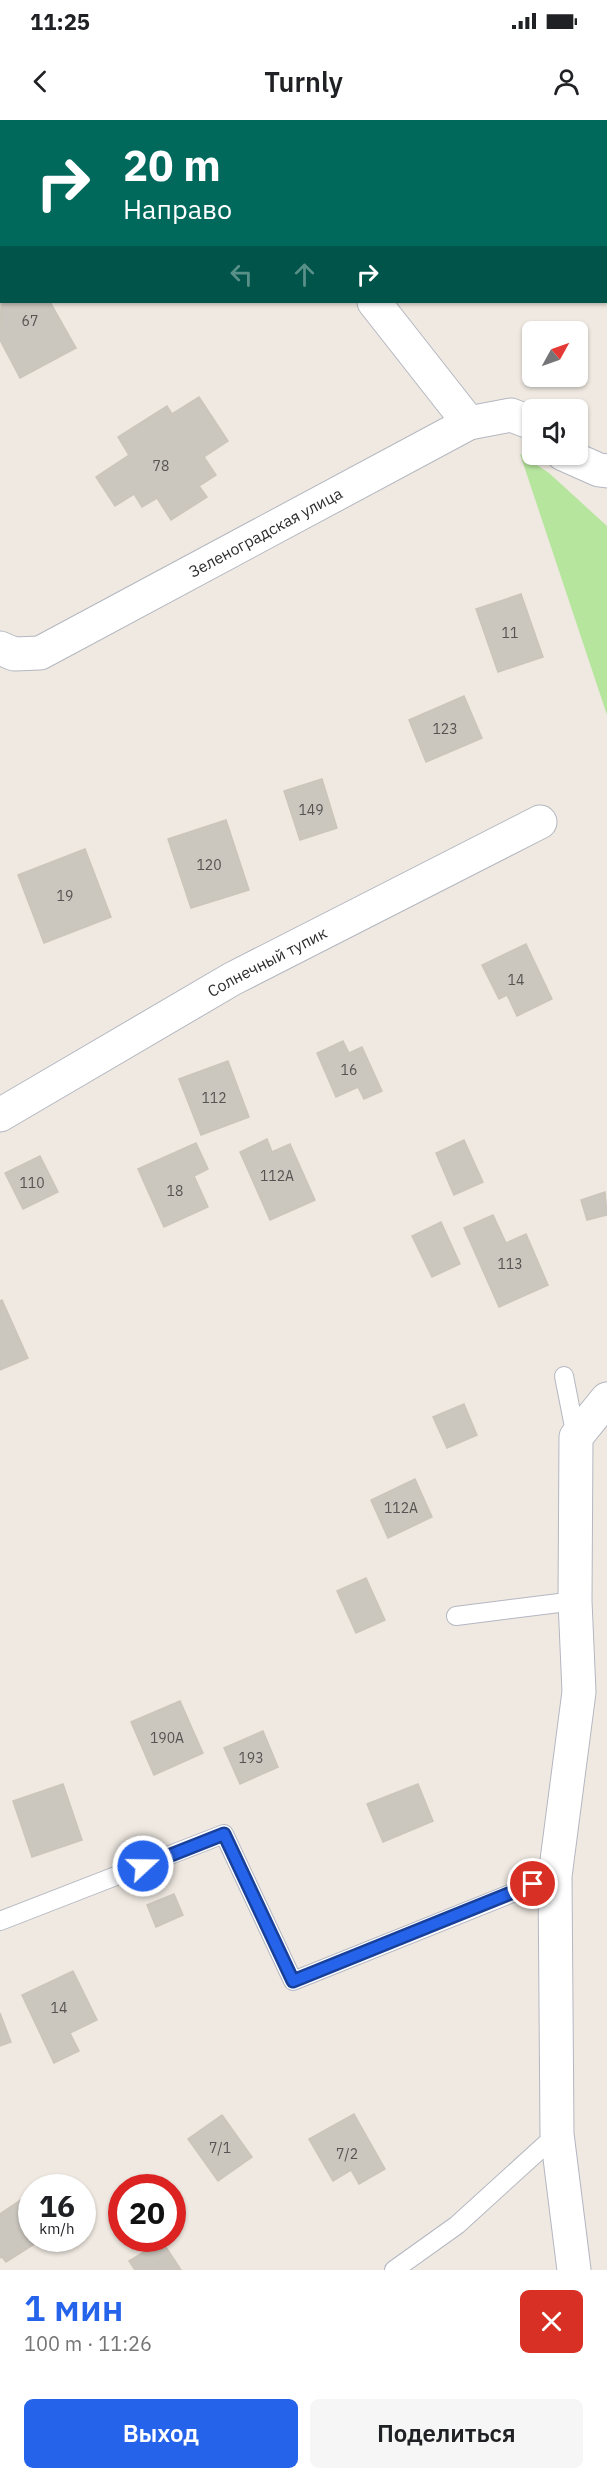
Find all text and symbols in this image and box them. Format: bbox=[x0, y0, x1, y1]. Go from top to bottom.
text: 11:25 bbox=[30, 7, 90, 36]
text: Turnly bbox=[264, 64, 343, 99]
icon: back bbox=[24, 65, 57, 98]
icon: person bbox=[550, 65, 583, 98]
text: 20 m bbox=[123, 138, 221, 193]
icon: right bbox=[24, 144, 102, 222]
text: Направо bbox=[123, 191, 232, 226]
icon: left bbox=[225, 258, 258, 291]
icon: ahead bbox=[288, 258, 321, 291]
icon: right bbox=[351, 258, 384, 291]
house number: 67 bbox=[22, 312, 38, 330]
north arrow bbox=[522, 321, 588, 387]
map controls bbox=[522, 321, 588, 465]
button: sound bbox=[522, 399, 588, 465]
house number: 78 bbox=[153, 457, 169, 475]
street label: Зеленоградская улица bbox=[185, 483, 346, 581]
house number: 11 bbox=[502, 624, 518, 642]
house number: 123 bbox=[432, 720, 458, 738]
house number: 149 bbox=[298, 801, 324, 819]
house number: 120 bbox=[196, 856, 222, 874]
house number: 19 bbox=[57, 887, 73, 905]
street label: Солнечный тупик bbox=[204, 922, 330, 1001]
house number: 14 bbox=[508, 971, 524, 989]
house number: 16 bbox=[341, 1061, 357, 1079]
house number: 112 bbox=[201, 1089, 227, 1107]
house number: 112А bbox=[260, 1167, 294, 1185]
house number: 110 bbox=[19, 1174, 45, 1192]
house number: 18 bbox=[167, 1182, 183, 1200]
house number: 113 bbox=[497, 1255, 523, 1273]
house number: 112А bbox=[384, 1499, 418, 1517]
house number: 190А bbox=[150, 1729, 184, 1747]
house number: 193 bbox=[238, 1749, 264, 1767]
position arrow bbox=[111, 1834, 175, 1898]
pin bbox=[507, 1858, 558, 1909]
icon: arrive bbox=[516, 1867, 549, 1900]
house number: 14 bbox=[51, 1999, 67, 2017]
house number: 7/1 bbox=[209, 2139, 231, 2157]
house number: 7/2 bbox=[336, 2145, 358, 2163]
speed limit sign: 20 bbox=[108, 2174, 186, 2252]
text: 16 bbox=[39, 2186, 75, 2225]
text: km/h bbox=[39, 2219, 75, 2238]
text: 1 мин bbox=[24, 2284, 123, 2331]
button: close bbox=[520, 2290, 583, 2353]
text: 100 m · 11:26 bbox=[24, 2330, 152, 2357]
button: Выход bbox=[24, 2399, 298, 2468]
button: Поделиться bbox=[310, 2399, 583, 2468]

